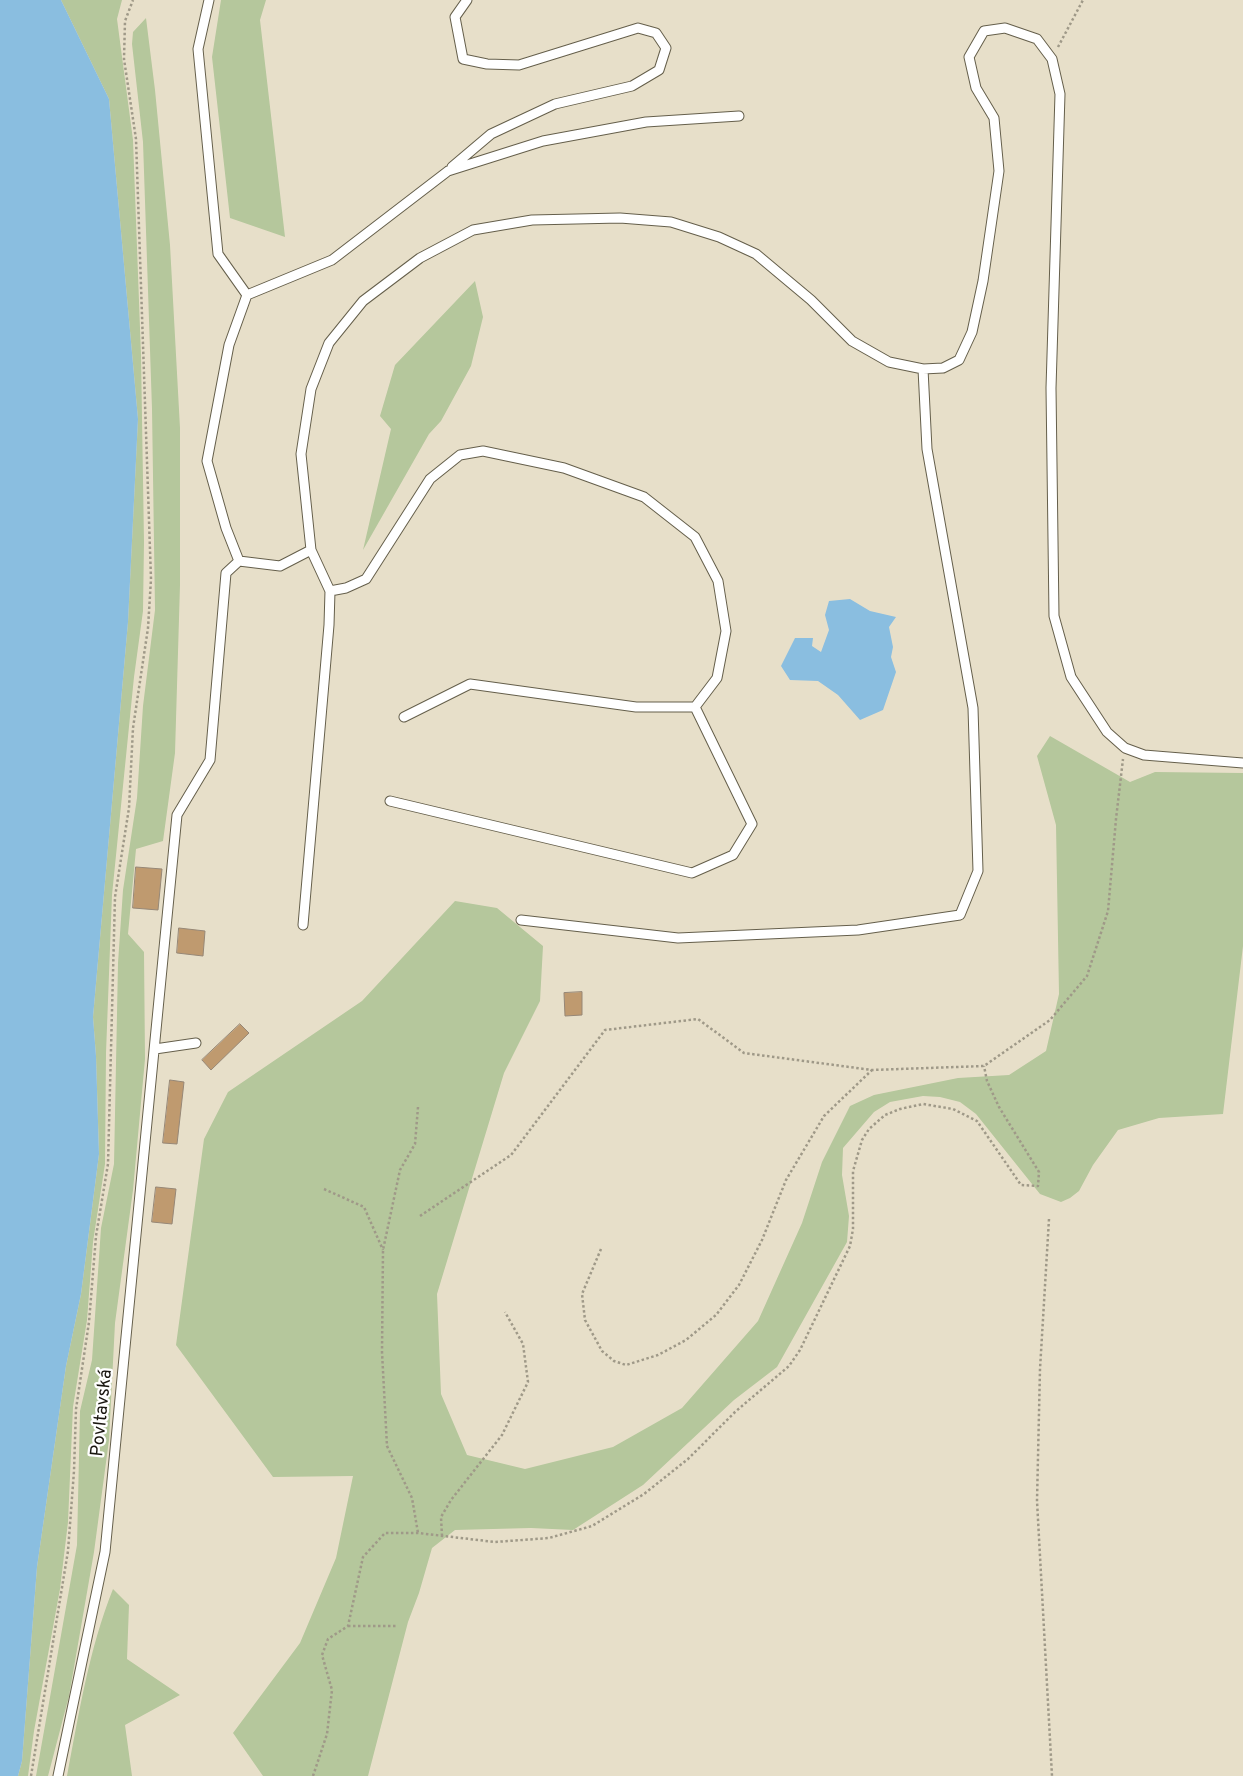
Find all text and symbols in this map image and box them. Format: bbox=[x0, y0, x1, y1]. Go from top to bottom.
street label: Povltavská bbox=[88, 1368, 118, 1458]

